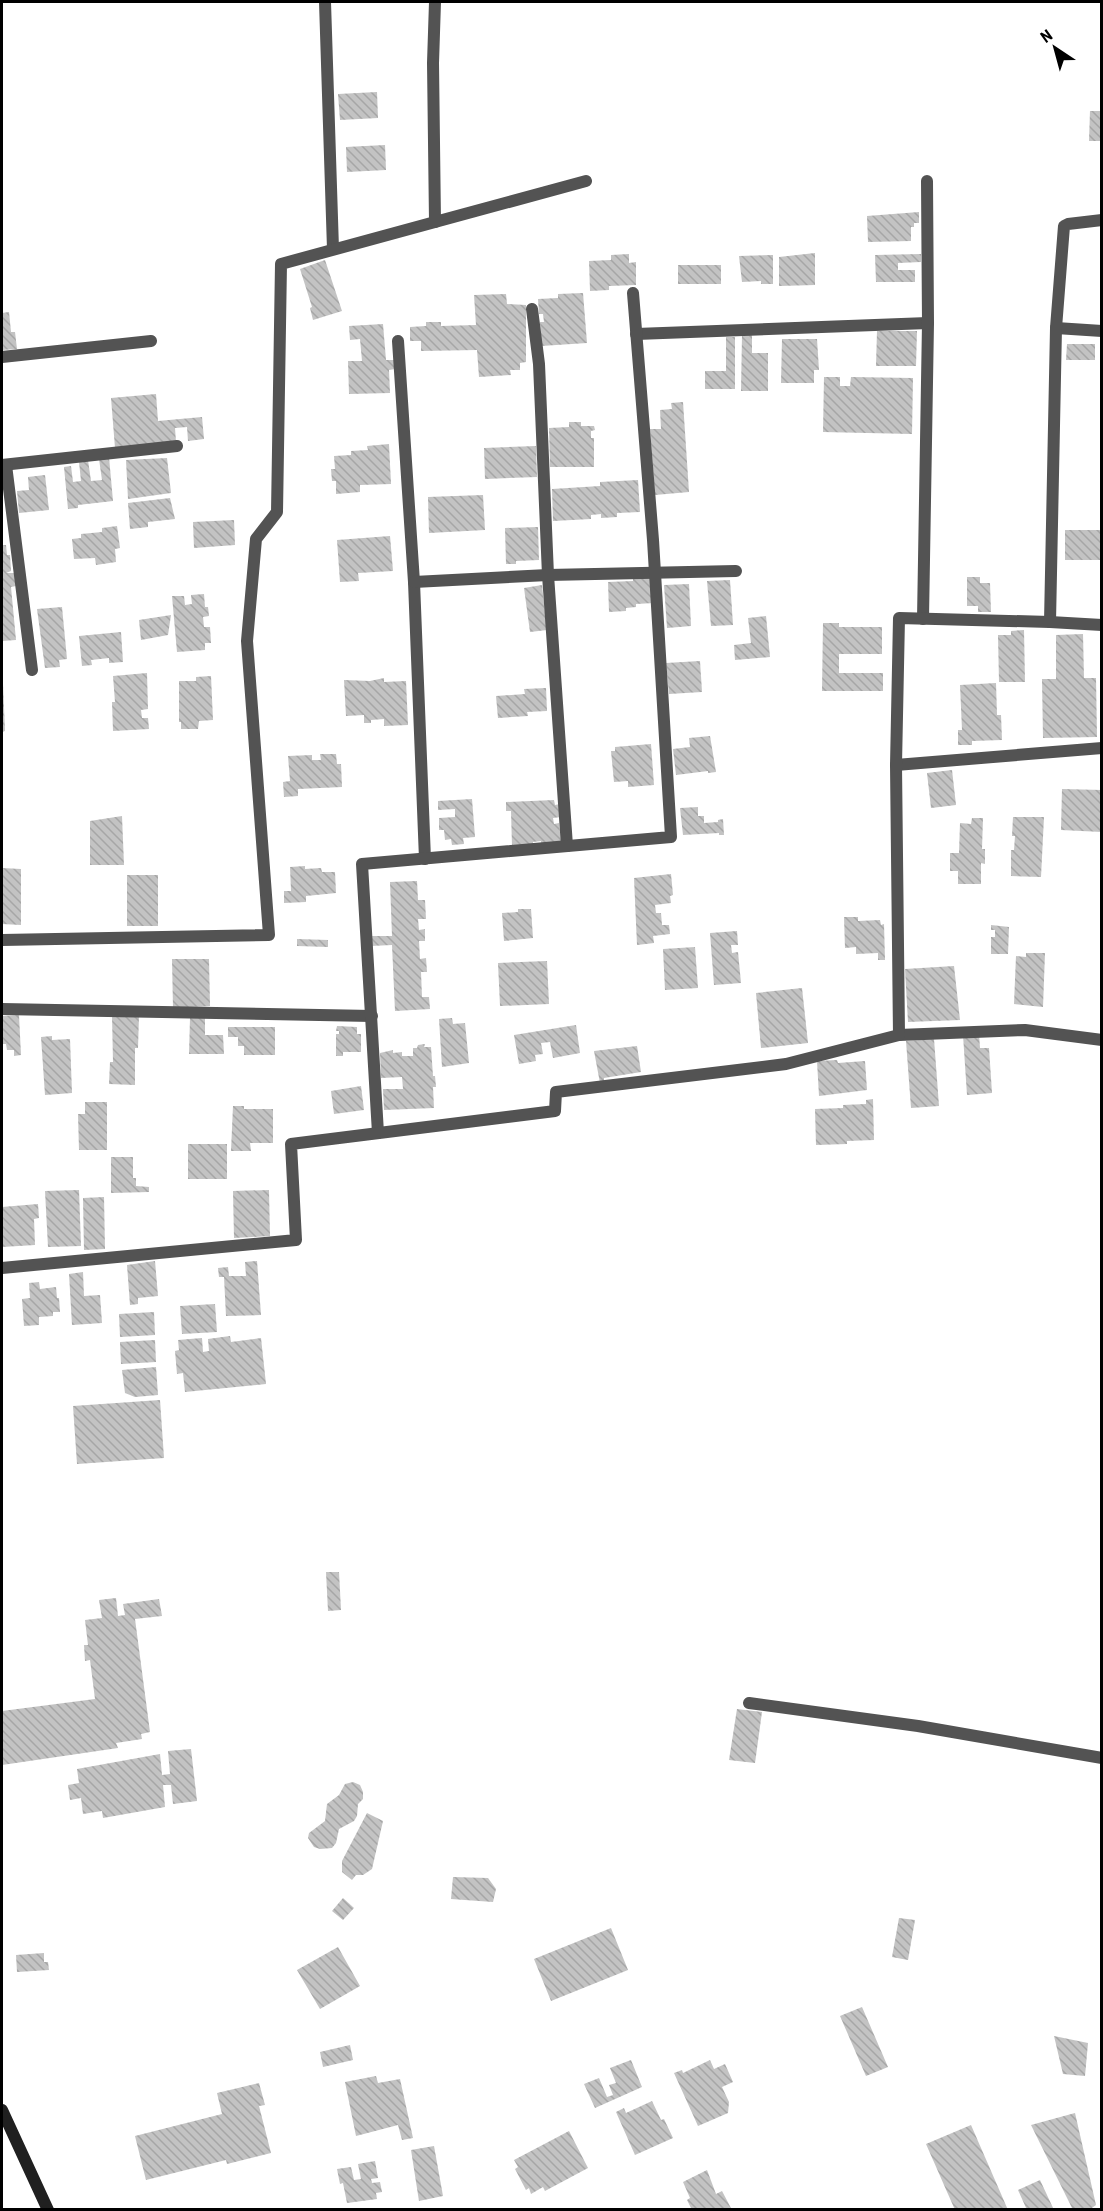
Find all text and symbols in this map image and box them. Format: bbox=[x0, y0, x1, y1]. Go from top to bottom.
north arrow bbox=[1025, 18, 1085, 78]
text: N bbox=[1037, 26, 1056, 47]

